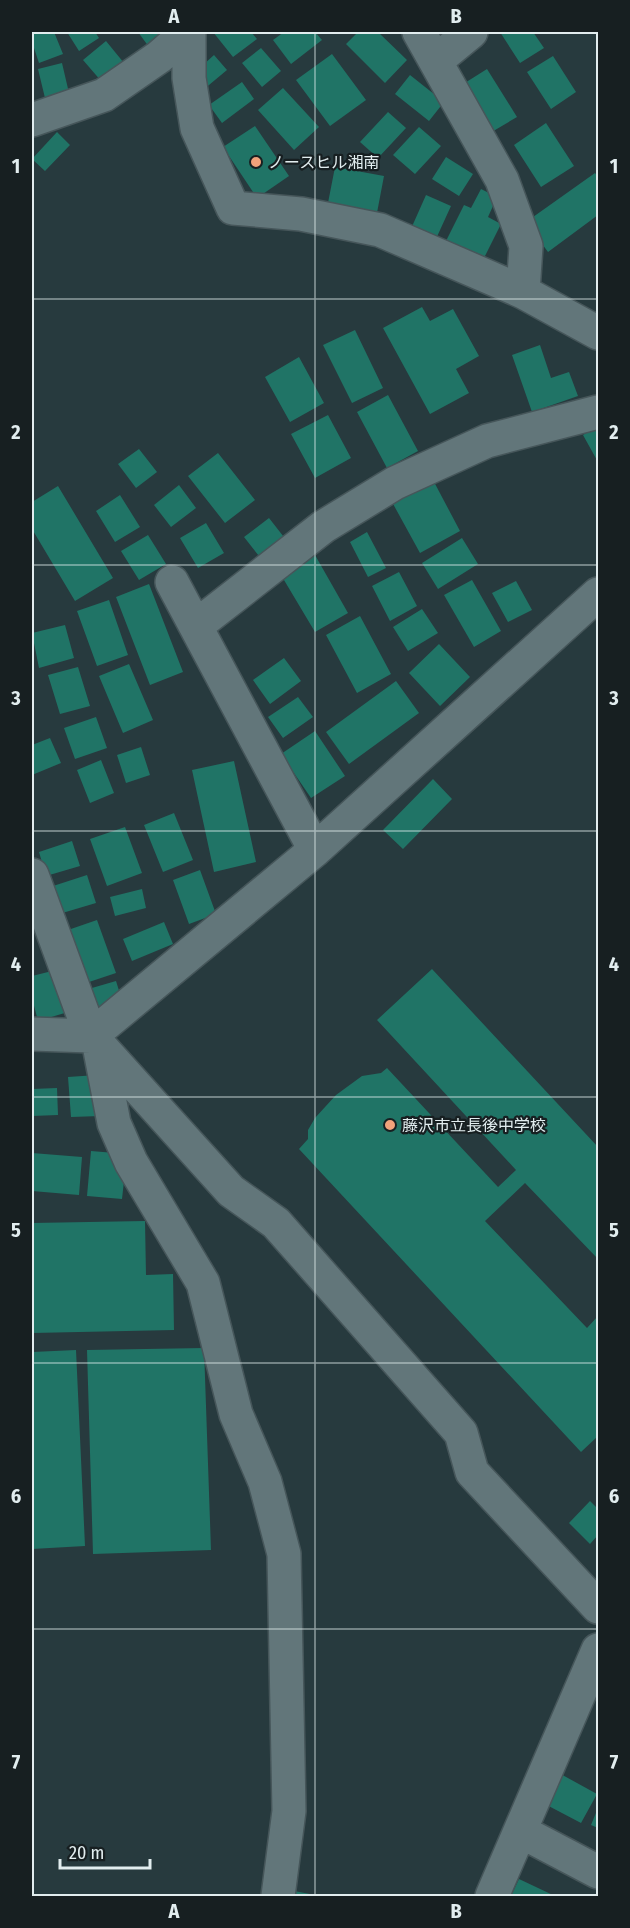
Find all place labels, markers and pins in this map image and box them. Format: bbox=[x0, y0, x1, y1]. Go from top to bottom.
place label: ノースヒル湘南 bbox=[268, 153, 379, 172]
marker: ノースヒル湘南 bbox=[249, 155, 263, 169]
place label: 藤沢市立長後中学校 bbox=[402, 1116, 546, 1135]
marker: 藤沢市立長後中学校 bbox=[383, 1118, 397, 1132]

